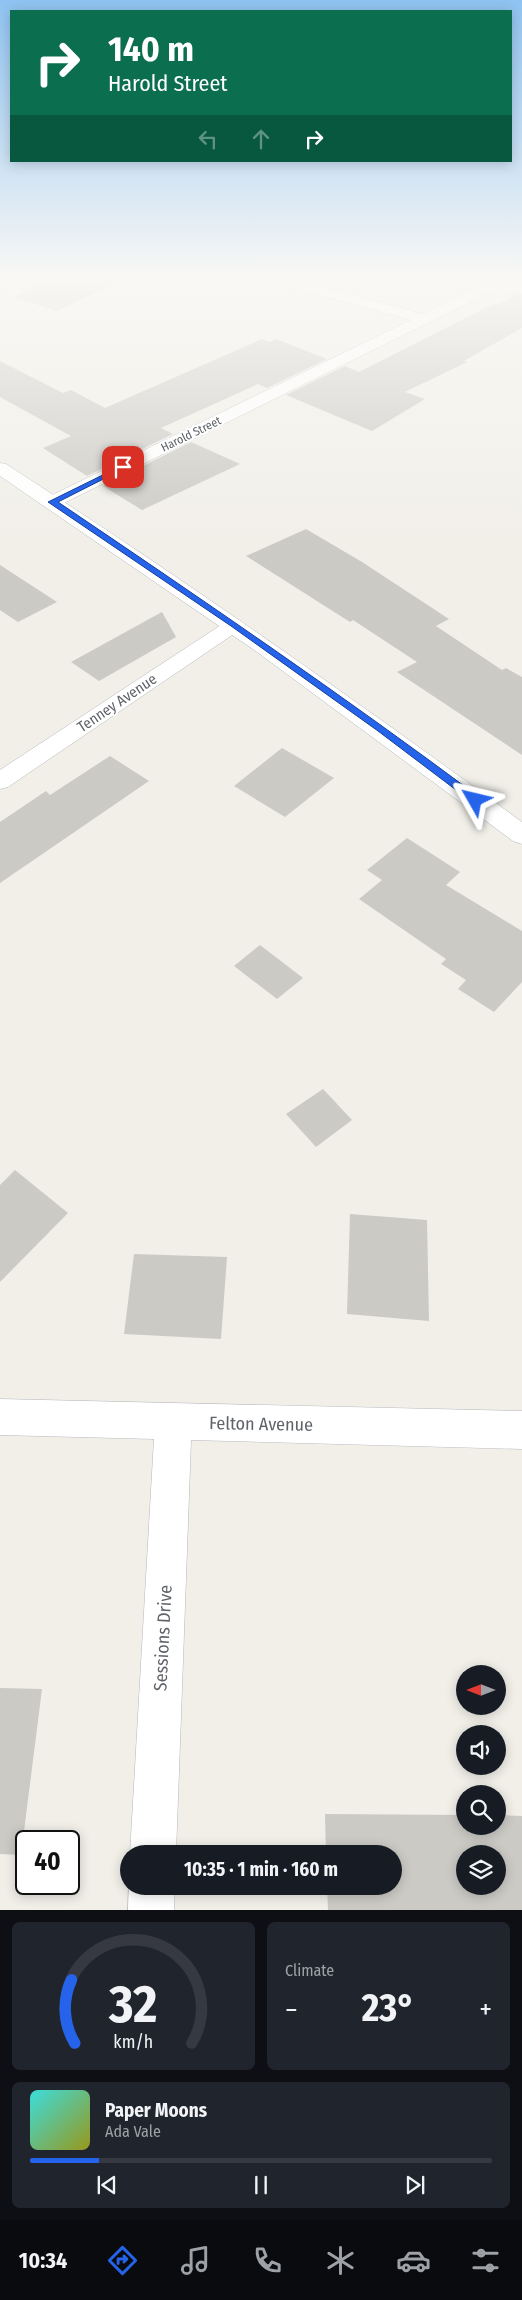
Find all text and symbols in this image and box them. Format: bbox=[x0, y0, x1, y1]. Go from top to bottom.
text: 140 m bbox=[108, 28, 194, 70]
icon: right bbox=[25, 30, 90, 95]
text: Harold Street bbox=[108, 70, 228, 97]
icon: left bbox=[194, 125, 222, 153]
icon: ahead bbox=[247, 125, 275, 153]
icon: right bbox=[300, 125, 328, 153]
street label: Harold Street bbox=[159, 413, 223, 455]
pin bbox=[102, 446, 144, 488]
icon: arrive bbox=[109, 453, 137, 481]
street label: Tenney Avenue bbox=[74, 670, 160, 736]
position arrow bbox=[448, 773, 500, 825]
street label: Felton Avenue bbox=[209, 1412, 313, 1436]
street label: Sessions Drive bbox=[149, 1584, 177, 1692]
north arrow bbox=[456, 1665, 506, 1715]
map controls bbox=[456, 1665, 506, 1895]
button: sound bbox=[456, 1725, 506, 1775]
button: search bbox=[456, 1785, 506, 1835]
speed limit sign: 40 bbox=[15, 1830, 80, 1895]
button: layers bbox=[456, 1845, 506, 1895]
text: 10:35 · 1 min · 160 m bbox=[184, 1858, 338, 1881]
text: Climate bbox=[285, 1961, 334, 1980]
text: 32 bbox=[108, 1973, 158, 2036]
text: 23° bbox=[362, 1985, 415, 2031]
text: − bbox=[285, 1993, 298, 2026]
text: + bbox=[479, 1993, 492, 2026]
text: km/h bbox=[114, 2031, 153, 2053]
text: Paper Moons bbox=[105, 2099, 207, 2122]
text: Ada Vale bbox=[105, 2122, 161, 2141]
icon: previous bbox=[93, 2171, 121, 2199]
icon: pause bbox=[247, 2171, 275, 2199]
icon: next bbox=[401, 2171, 429, 2199]
icon: directions bbox=[105, 2243, 140, 2278]
icon: music bbox=[178, 2243, 213, 2278]
icon: phone bbox=[250, 2243, 285, 2278]
icon: climate bbox=[323, 2243, 358, 2278]
icon: car bbox=[396, 2243, 431, 2278]
icon: filters bbox=[468, 2243, 503, 2278]
text: 10:34 bbox=[19, 2247, 67, 2274]

